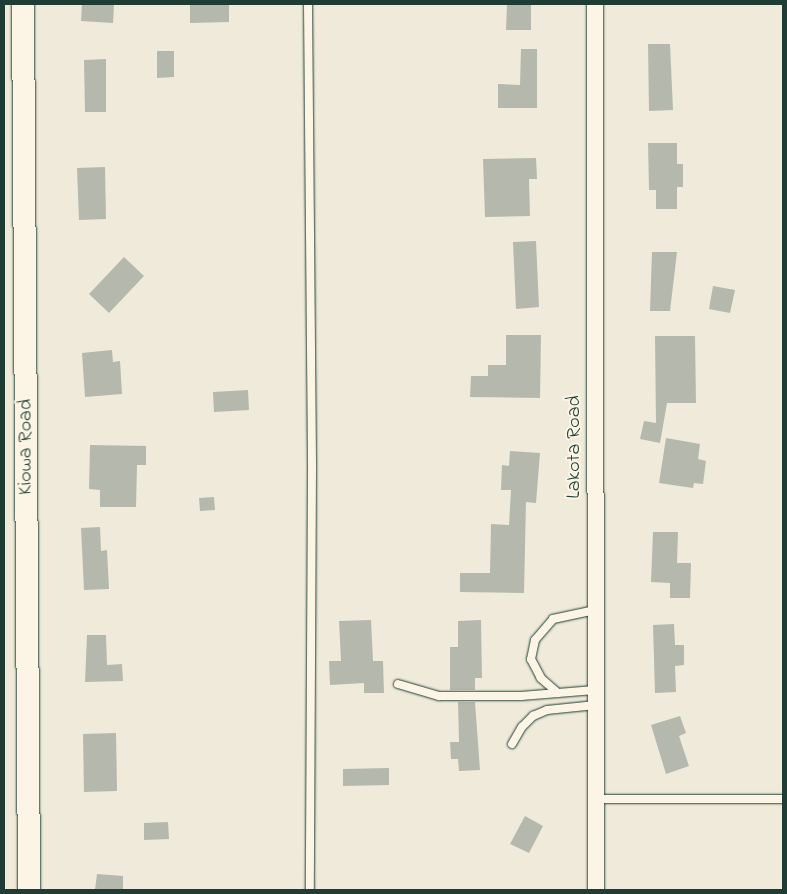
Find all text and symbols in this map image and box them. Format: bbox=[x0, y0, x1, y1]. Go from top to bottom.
street label: Lakota Road bbox=[562, 395, 586, 499]
street label: Kiowa Road bbox=[14, 399, 38, 495]

